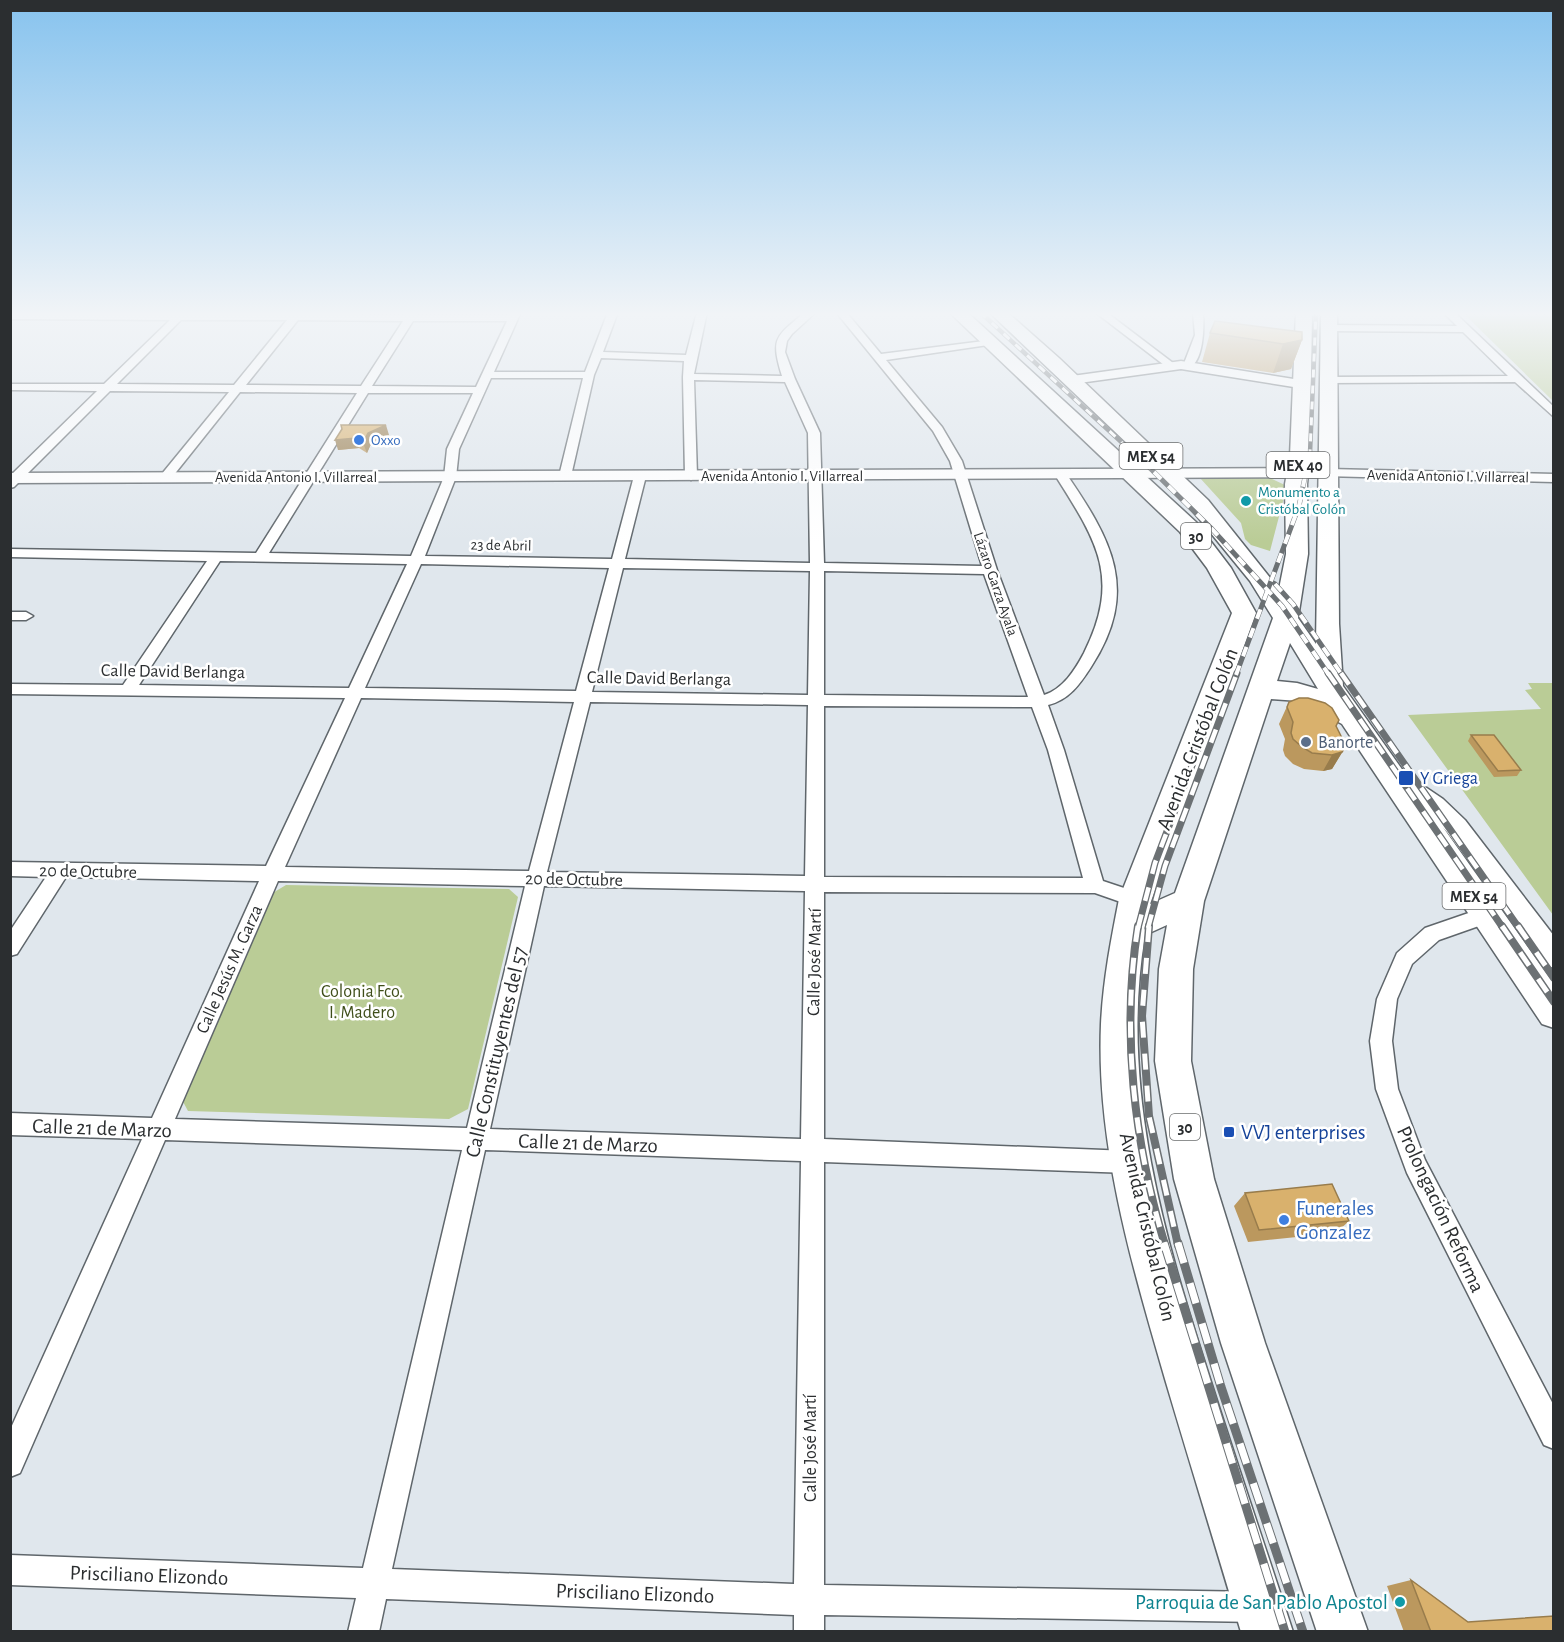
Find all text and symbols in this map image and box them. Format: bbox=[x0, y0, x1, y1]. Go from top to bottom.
marker: Oxxo bbox=[352, 433, 366, 447]
place label: Oxxo bbox=[371, 433, 401, 448]
road number: MEX 54 bbox=[1120, 443, 1182, 469]
road number: MEX 40 bbox=[1266, 452, 1330, 478]
street label: Avenida Antonio I. Villarreal bbox=[1367, 468, 1529, 485]
street label: Avenida Antonio I. Villarreal bbox=[701, 469, 863, 484]
street label: Avenida Antonio I. Villarreal bbox=[215, 470, 377, 485]
place label: Monumento a Cristóbal Colón bbox=[1258, 485, 1346, 517]
marker: Monumento a Cristóbal Colón bbox=[1239, 494, 1253, 508]
road number: 30 bbox=[1181, 523, 1211, 549]
street label: Lázaro Garza Ayala bbox=[971, 530, 1020, 638]
street label: 23 de Abril bbox=[470, 537, 532, 554]
street label: Avenida Cristóbal Colón bbox=[1153, 645, 1242, 833]
street label: Calle David Berlanga bbox=[101, 662, 245, 682]
street label: Calle David Berlanga bbox=[587, 669, 731, 689]
place label: Banorte bbox=[1318, 734, 1373, 752]
marker: Banorte bbox=[1299, 735, 1313, 749]
marker: Y Griega bbox=[1397, 769, 1415, 787]
place label: Y Griega bbox=[1420, 770, 1478, 788]
street label: 20 de Octubre bbox=[39, 862, 137, 882]
street label: 20 de Octubre bbox=[525, 870, 623, 890]
road number: MEX 54 bbox=[1442, 883, 1506, 909]
street label: Calle Jesús M. Garza bbox=[194, 903, 266, 1036]
street label: Calle José Martí bbox=[805, 907, 825, 1016]
street label: Calle Constituyentes del 57 bbox=[462, 945, 531, 1159]
park label: Colonia Fco. I. Madero bbox=[321, 983, 403, 1022]
road number: 30 bbox=[1170, 1114, 1200, 1140]
street label: Calle 21 de Marzo bbox=[32, 1116, 172, 1141]
place label: VVJ enterprises bbox=[1241, 1122, 1366, 1143]
street label: Prolongación Reforma bbox=[1393, 1123, 1488, 1296]
marker: VVJ enterprises bbox=[1222, 1125, 1236, 1139]
street label: Calle 21 de Marzo bbox=[518, 1131, 658, 1156]
street label: Avenida Cristóbal Colón bbox=[1116, 1131, 1179, 1323]
place label: Funerales Gonzalez bbox=[1296, 1198, 1374, 1243]
marker: Funerales Gonzalez bbox=[1277, 1213, 1291, 1227]
street label: Calle José Martí bbox=[802, 1393, 820, 1502]
street label: Prisciliano Elizondo bbox=[69, 1562, 229, 1589]
street label: Prisciliano Elizondo bbox=[555, 1580, 715, 1607]
place label: Parroquia de San Pablo Apostol bbox=[1135, 1592, 1388, 1613]
marker: Parroquia de San Pablo Apostol bbox=[1393, 1595, 1407, 1609]

